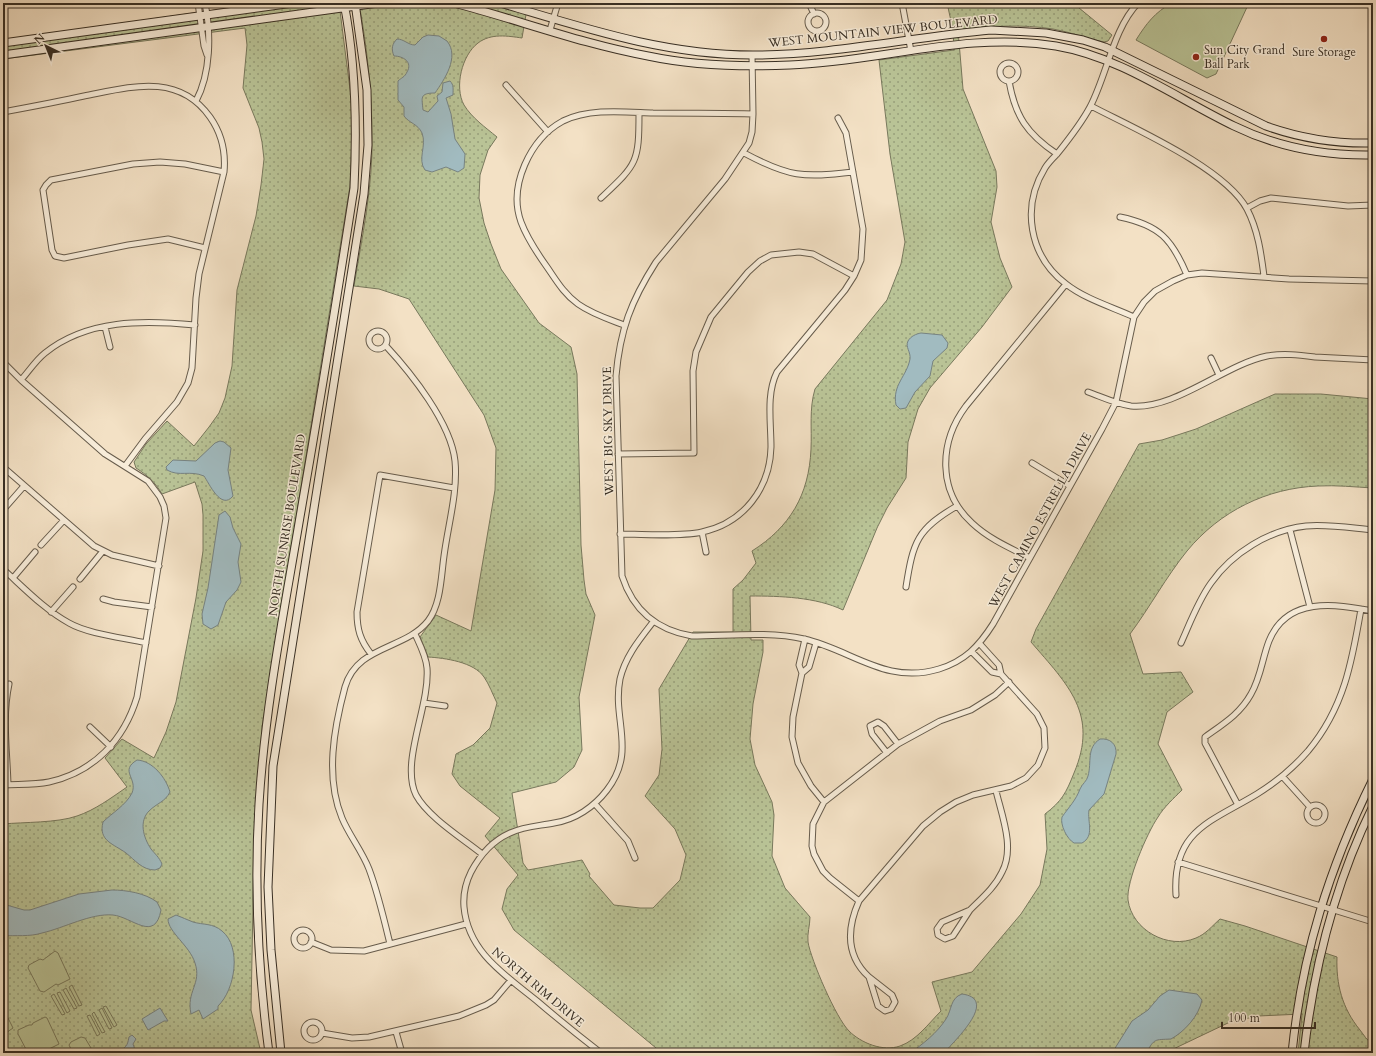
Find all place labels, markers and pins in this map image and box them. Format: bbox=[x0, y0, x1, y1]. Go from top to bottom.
marker: Sure Storage bbox=[1319, 34, 1329, 44]
place label: Sun City Grand Ball Park bbox=[1204, 42, 1285, 72]
place label: Sure Storage bbox=[1292, 44, 1356, 60]
marker: Sun City Grand Ball Park bbox=[1191, 52, 1201, 62]

